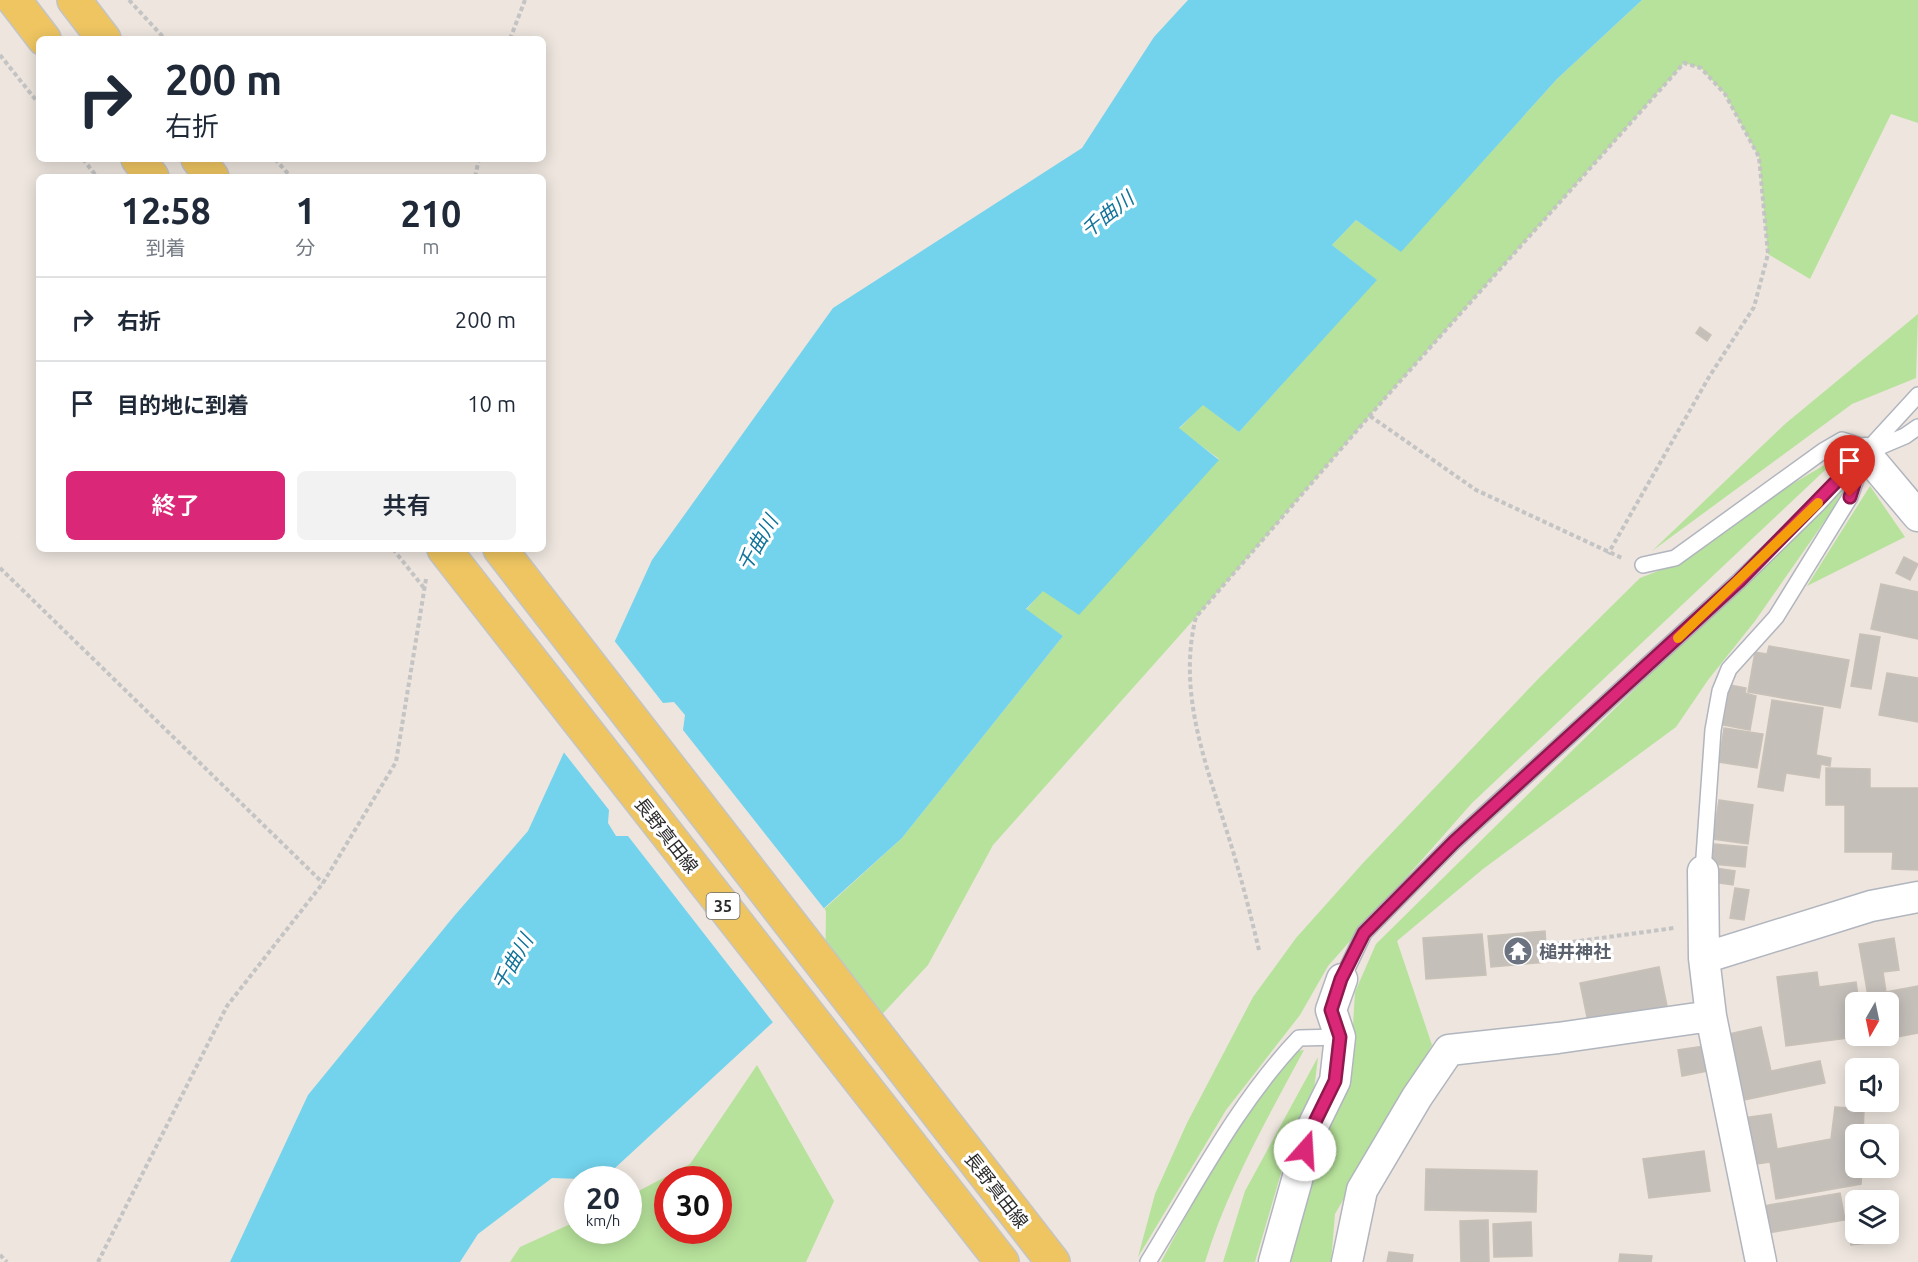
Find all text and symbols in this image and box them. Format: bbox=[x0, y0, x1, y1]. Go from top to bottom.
text: 200 m bbox=[165, 56, 282, 103]
icon: right bbox=[66, 60, 144, 138]
text: 右折 bbox=[165, 111, 219, 141]
water label: 千曲川 bbox=[1076, 185, 1139, 242]
text: 12:58 bbox=[121, 190, 211, 231]
text: 1 bbox=[295, 190, 316, 231]
text: 210 bbox=[400, 193, 461, 234]
text: m bbox=[422, 235, 440, 258]
text: 到着 bbox=[146, 236, 186, 259]
text: 分 bbox=[296, 236, 316, 259]
icon: right bbox=[66, 303, 99, 336]
text: 200 m bbox=[455, 307, 516, 332]
text: 右折 bbox=[117, 308, 161, 333]
icon: arrive bbox=[66, 387, 99, 420]
text: 10 m bbox=[467, 391, 516, 416]
text: 目的地に到着 bbox=[117, 392, 249, 417]
pin bbox=[1824, 435, 1875, 497]
icon: arrive bbox=[1833, 444, 1866, 477]
button: 終了 bbox=[66, 471, 285, 540]
button: 共有 bbox=[297, 471, 516, 540]
water label: 千曲川 bbox=[732, 510, 783, 575]
street label: 長野真田線 bbox=[631, 793, 703, 877]
road number: 35 bbox=[706, 893, 740, 919]
water label: 千曲川 bbox=[487, 929, 538, 994]
temple icon: 槌井神社 bbox=[1502, 935, 1534, 967]
place label: 槌井神社 bbox=[1539, 941, 1611, 961]
north arrow bbox=[1845, 992, 1899, 1046]
map controls bbox=[1845, 992, 1899, 1244]
button: sound bbox=[1845, 1058, 1899, 1112]
position arrow bbox=[1273, 1118, 1337, 1182]
button: search bbox=[1845, 1124, 1899, 1178]
street label: 長野真田線 bbox=[961, 1148, 1033, 1232]
speed limit sign: 30 bbox=[654, 1166, 732, 1244]
text: 20 bbox=[586, 1181, 620, 1215]
button: layers bbox=[1845, 1190, 1899, 1244]
text: km/h bbox=[586, 1212, 620, 1229]

